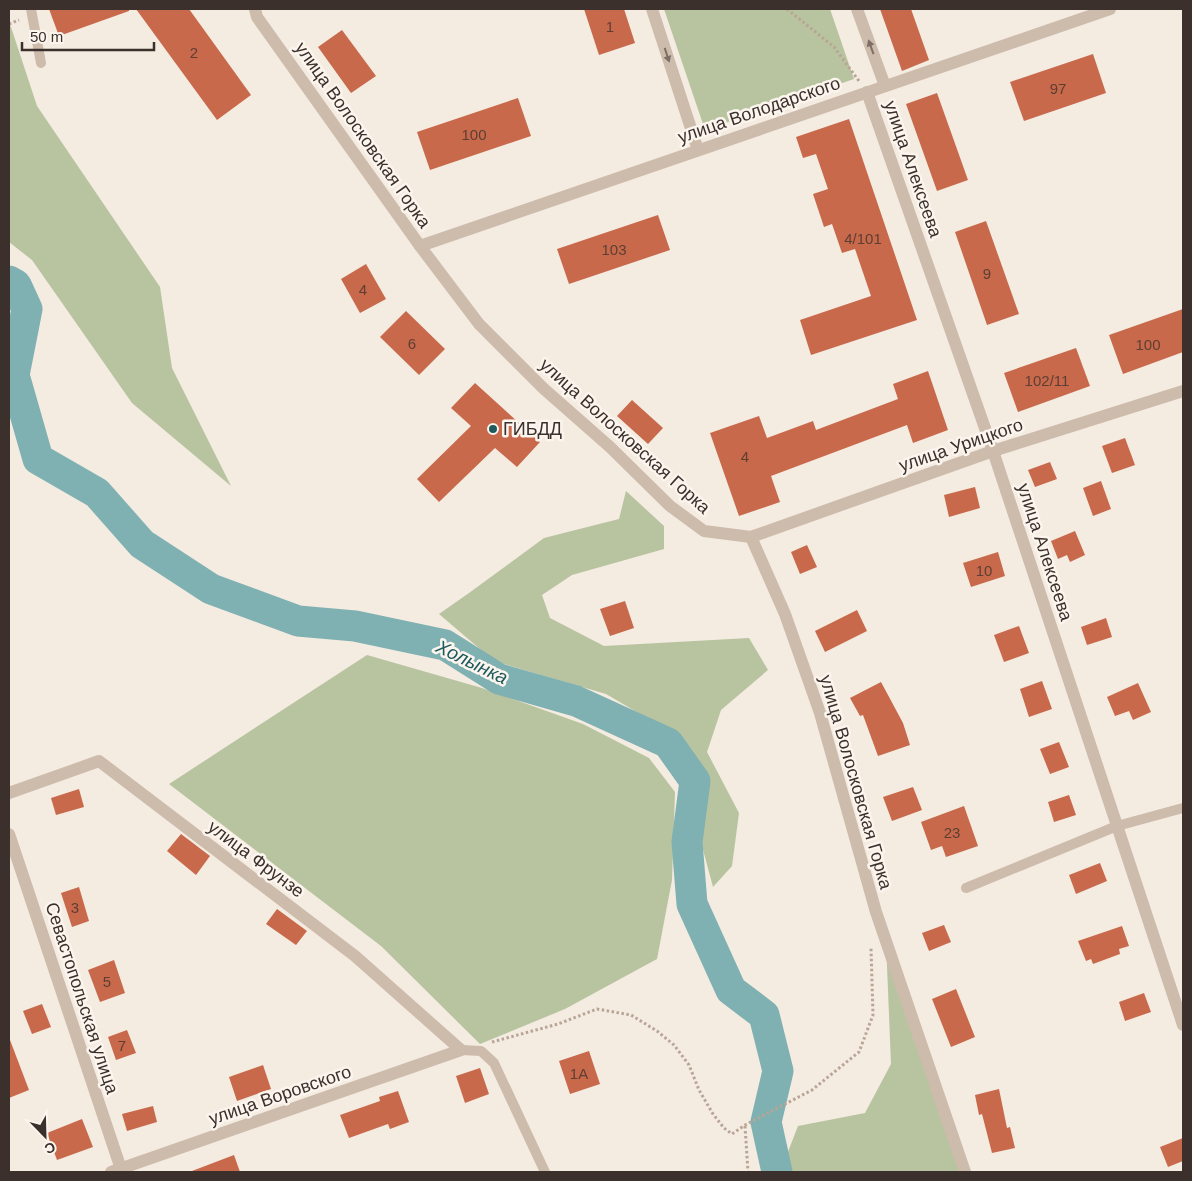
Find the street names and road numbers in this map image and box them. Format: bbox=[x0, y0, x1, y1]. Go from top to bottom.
street label: улица Волосковская Горка bbox=[291, 38, 435, 233]
street label: улица Володарского bbox=[675, 73, 843, 147]
street label: улица Алексеева bbox=[880, 98, 946, 241]
street label: улица Волосковская Горка bbox=[536, 354, 715, 518]
street label: улица Урицкого bbox=[896, 414, 1026, 476]
street label: улица Алексеева bbox=[1013, 481, 1077, 624]
street label: улица Волосковская Горка bbox=[816, 672, 896, 892]
street label: улица Фрунзе bbox=[204, 816, 308, 902]
street label: Севастопольская улица bbox=[42, 900, 123, 1097]
street label: улица Воровского bbox=[206, 1061, 354, 1129]

